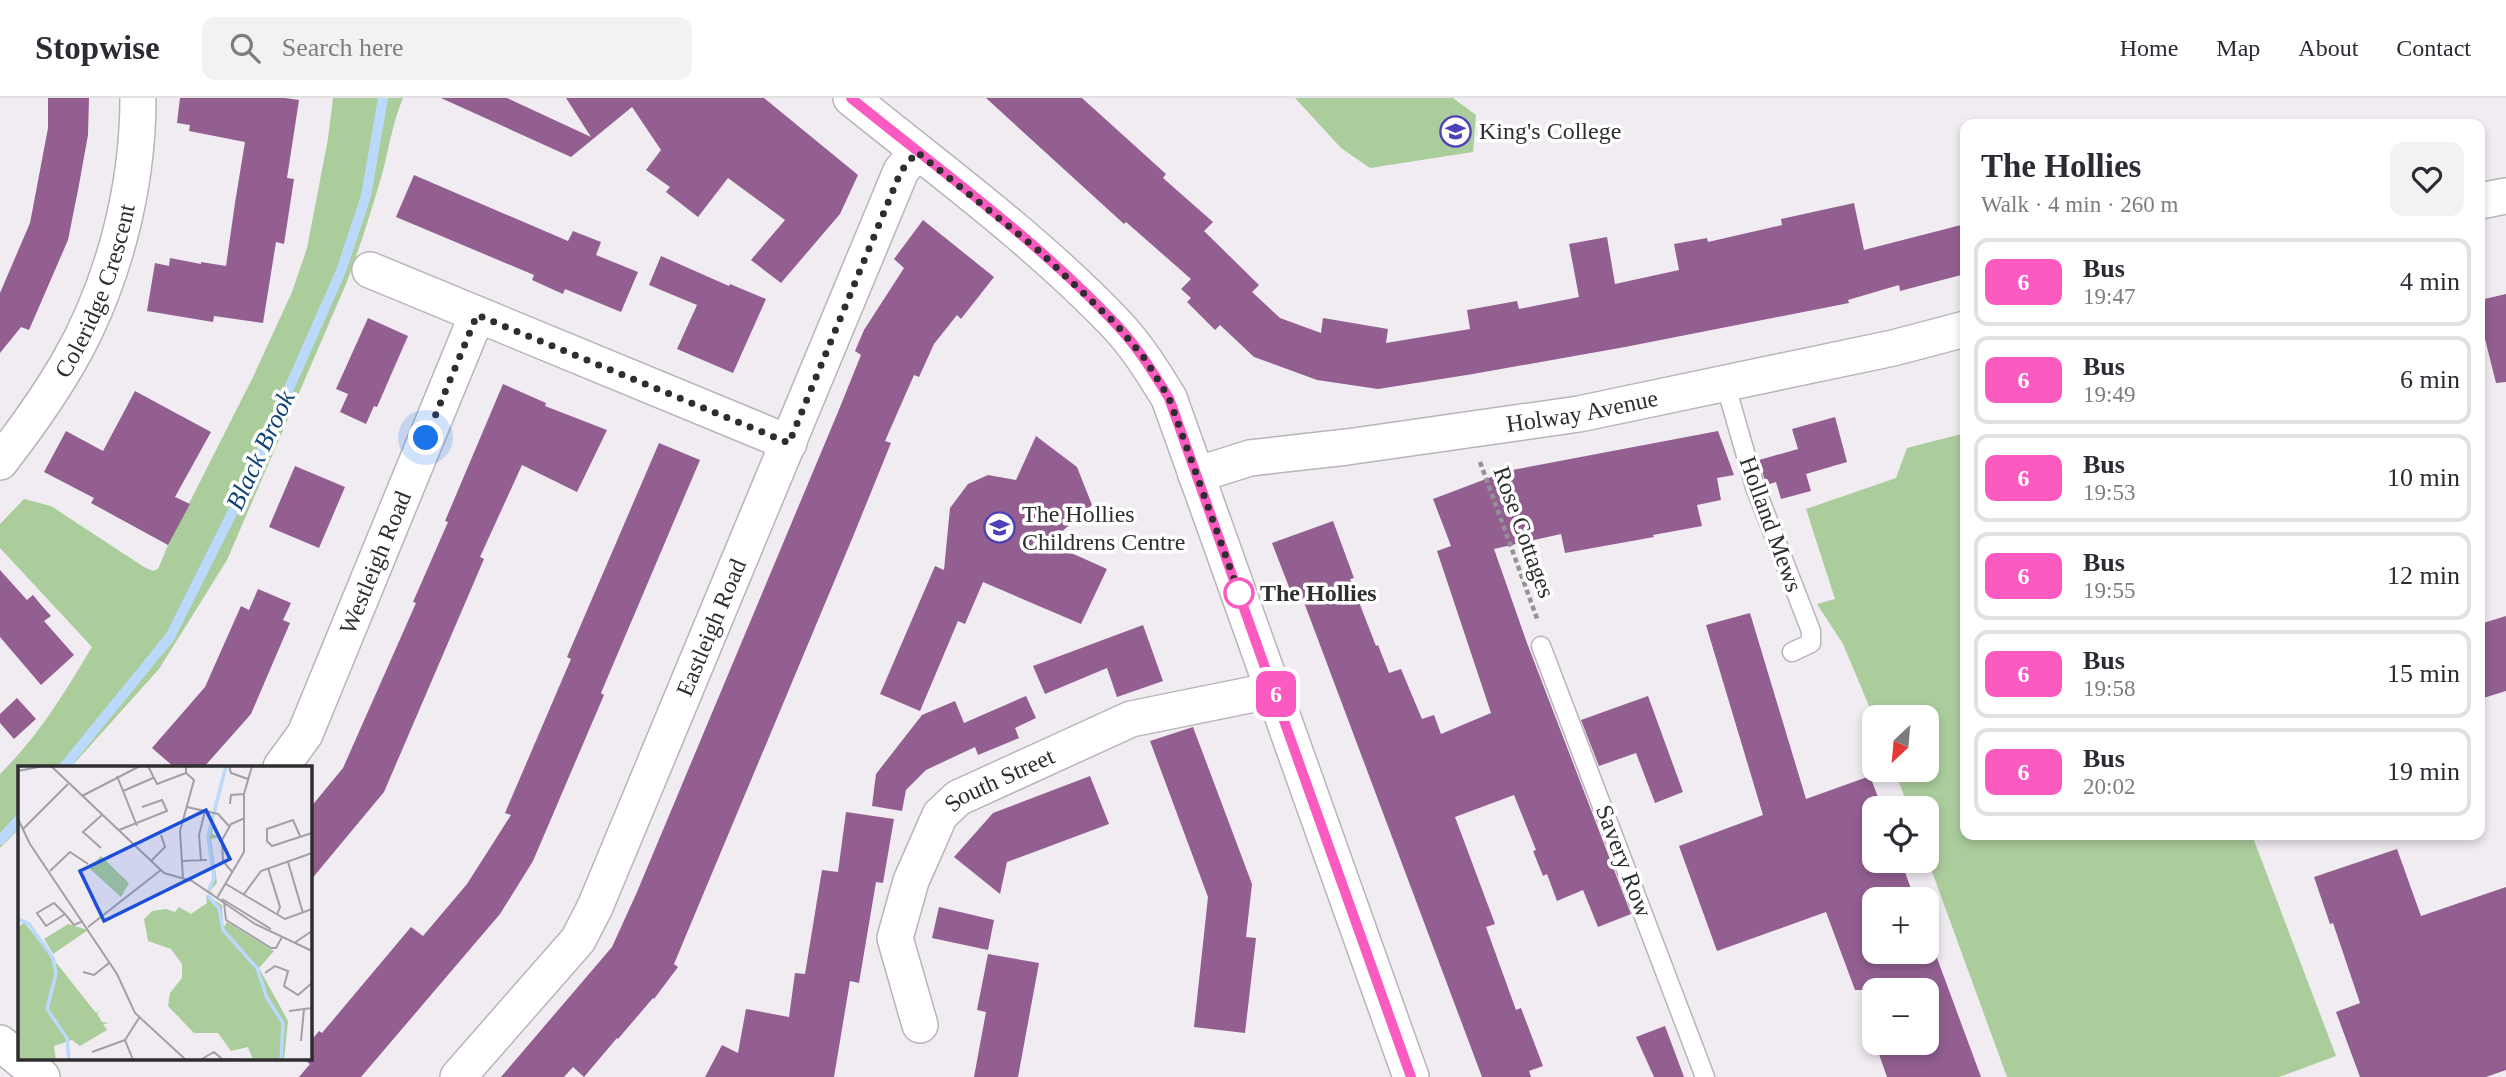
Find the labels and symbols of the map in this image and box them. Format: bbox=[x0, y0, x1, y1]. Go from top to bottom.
school or university icon: King's College bbox=[1439, 114, 1473, 148]
place label: King's College bbox=[1479, 118, 1621, 144]
street label: Coleridge Crescent bbox=[50, 201, 140, 382]
street label: Holway Avenue bbox=[1505, 385, 1660, 437]
water label: Black Brook bbox=[220, 386, 301, 514]
your location bbox=[408, 420, 443, 455]
street label: Holland Mews bbox=[1735, 453, 1807, 595]
street label: Rose Cottages bbox=[1488, 463, 1560, 601]
street label: Westleigh Road bbox=[334, 487, 416, 638]
place label: The Hollies Childrens Centre bbox=[1022, 501, 1185, 555]
school or university icon: The Hollies Childrens Centre bbox=[982, 511, 1016, 545]
street label: Eastleigh Road bbox=[671, 555, 751, 700]
marker: The Hollies bbox=[1224, 578, 1254, 608]
place label: The Hollies bbox=[1260, 580, 1377, 606]
line badge: 6 bbox=[1253, 671, 1299, 717]
north arrow bbox=[1862, 705, 1939, 782]
street label: South Street bbox=[939, 743, 1059, 817]
inset map bbox=[18, 766, 312, 1060]
street label: Savery Row bbox=[1591, 801, 1658, 921]

